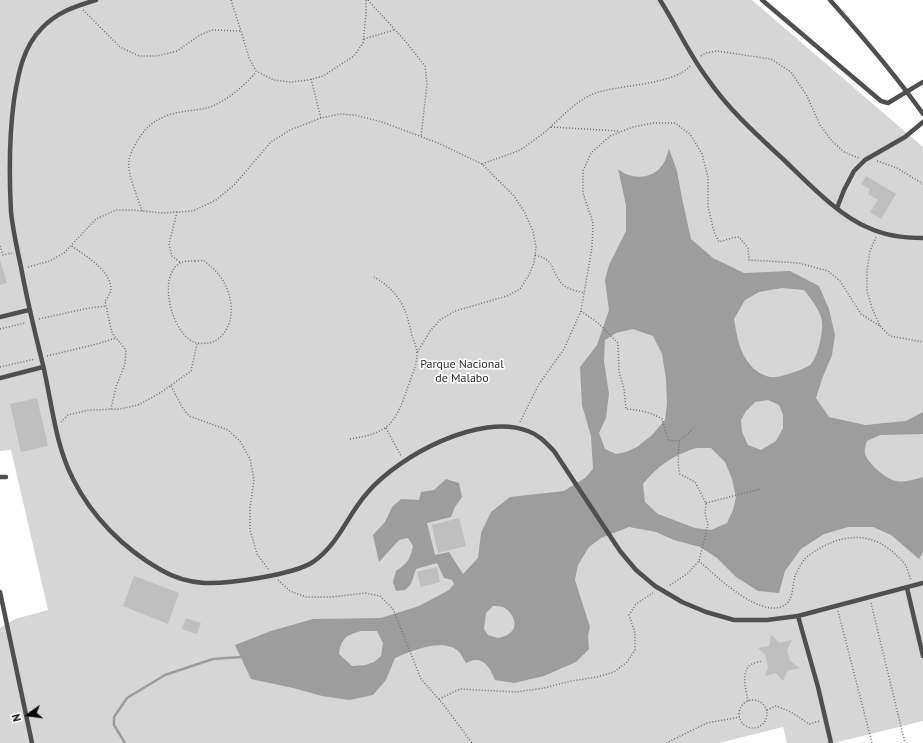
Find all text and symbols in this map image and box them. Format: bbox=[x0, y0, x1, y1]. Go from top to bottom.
park label: Parque Nacional de Malabo bbox=[420, 358, 504, 386]
north arrow bbox=[8, 695, 48, 735]
text: N bbox=[9, 713, 24, 723]

